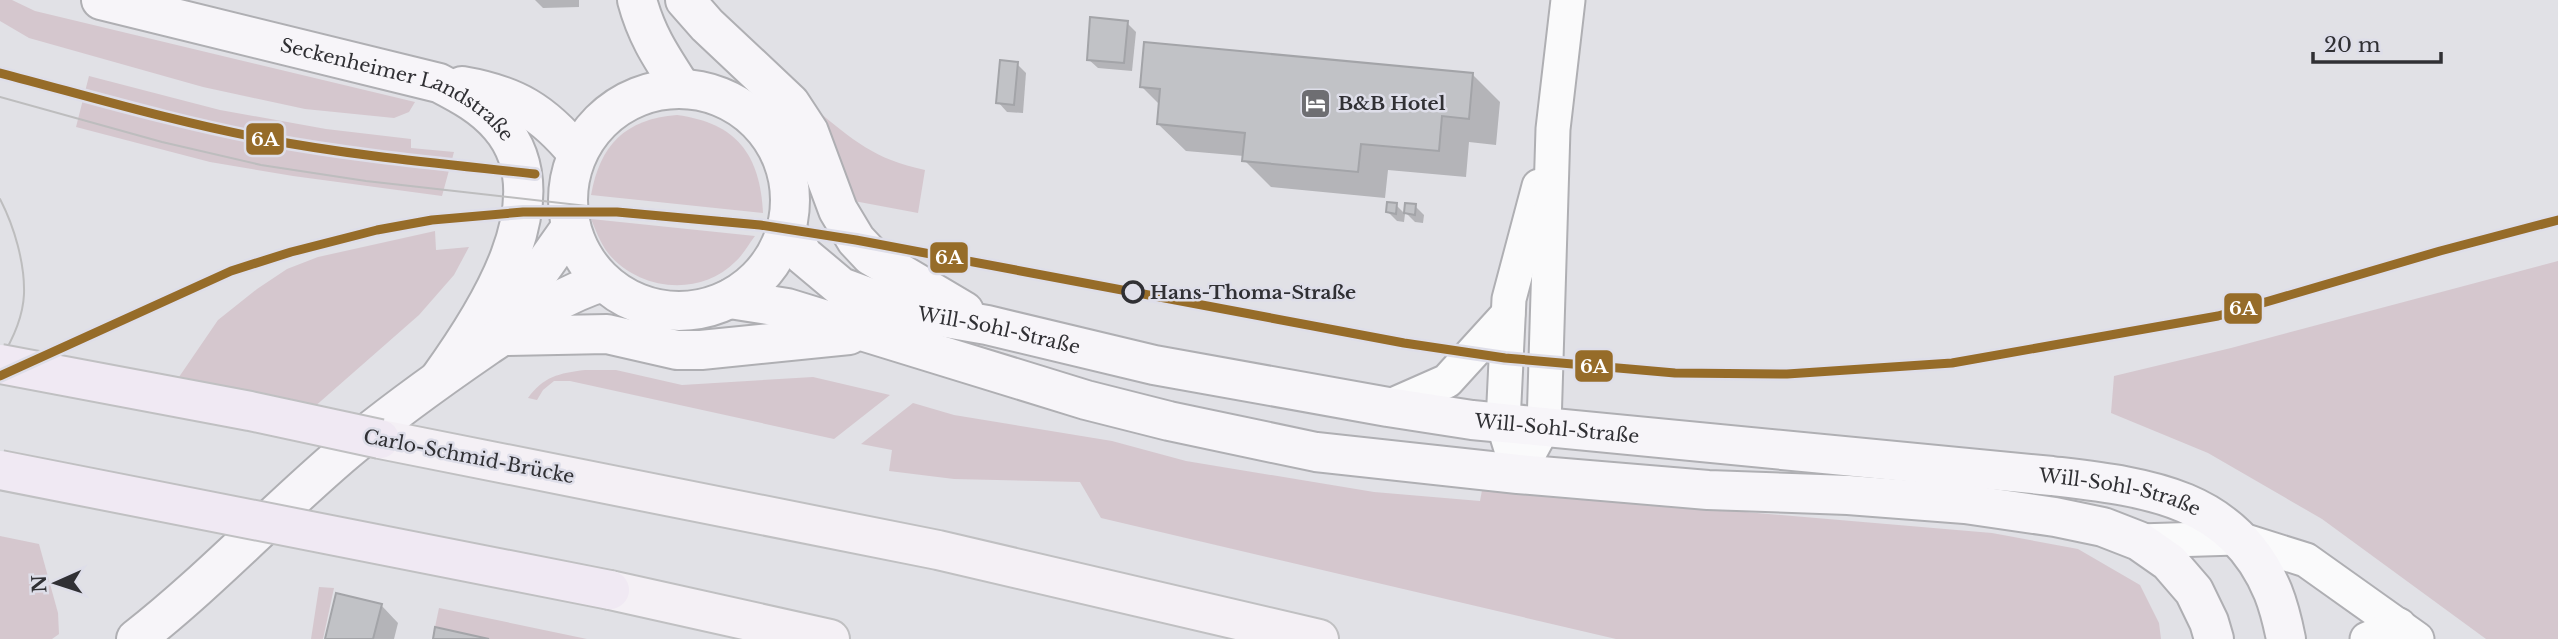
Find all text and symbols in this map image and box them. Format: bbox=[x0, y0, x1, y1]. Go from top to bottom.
scale bar bbox=[2313, 21, 2441, 65]
text: 20 m bbox=[2324, 32, 2381, 58]
street label: Seckenheimer Landstraße bbox=[278, 33, 518, 145]
hotel icon: B&B Hotel bbox=[1298, 86, 1332, 120]
place label: B&B Hotel bbox=[1338, 92, 1446, 115]
line badge: 6A bbox=[245, 122, 285, 156]
text: 6A bbox=[251, 128, 280, 151]
line badge: 6A bbox=[929, 241, 969, 274]
text: 6A bbox=[935, 246, 964, 269]
marker: Hans-Thoma-Straße bbox=[1122, 281, 1144, 303]
place label: Hans-Thoma-Straße bbox=[1150, 281, 1356, 304]
line badge: 6A bbox=[2223, 292, 2263, 325]
text: 6A bbox=[2229, 297, 2258, 320]
street label: Will-Sohl-Straße bbox=[915, 302, 1082, 359]
line badge: 6A bbox=[1574, 349, 1614, 383]
text: 6A bbox=[1580, 355, 1609, 378]
street label: Will-Sohl-Straße bbox=[1472, 409, 1640, 448]
street label: Carlo-Schmid-Brücke bbox=[361, 425, 576, 488]
street label: Will-Sohl-Straße bbox=[2037, 464, 2205, 521]
north arrow bbox=[21, 548, 91, 618]
text: N bbox=[28, 574, 51, 593]

